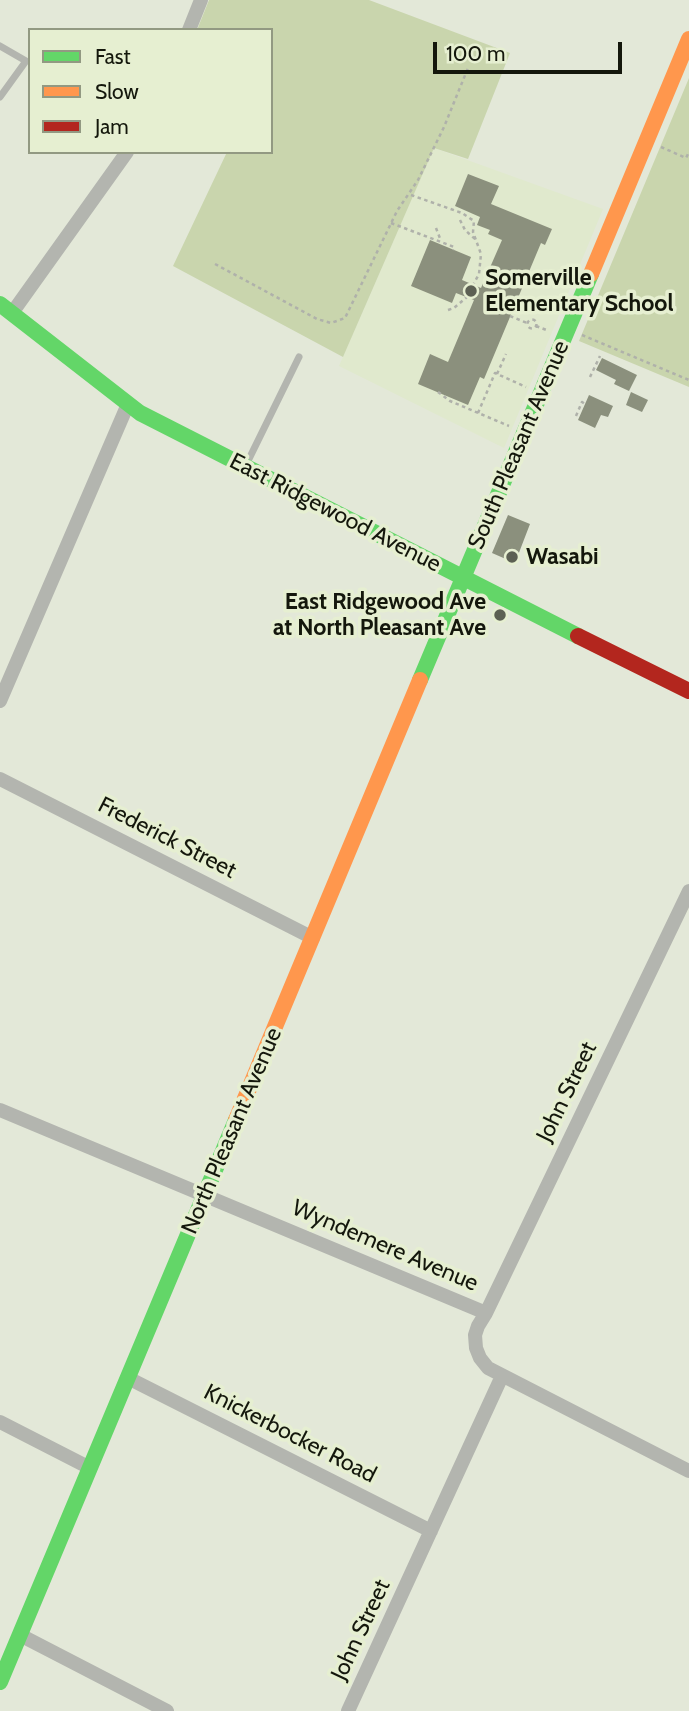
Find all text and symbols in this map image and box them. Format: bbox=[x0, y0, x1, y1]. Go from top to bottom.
legend bbox=[28, 28, 273, 154]
scale bar bbox=[437, 28, 626, 72]
text: 100 m bbox=[446, 41, 505, 66]
text: Fast bbox=[95, 44, 131, 69]
text: Slow bbox=[95, 79, 139, 104]
text: Jam bbox=[95, 114, 129, 139]
place label: Somerville Elementary School bbox=[485, 264, 673, 318]
marker: Somerville Elementary School bbox=[463, 283, 479, 299]
street label: South Pleasant Avenue bbox=[463, 337, 575, 553]
street label: East Ridgewood Avenue bbox=[225, 448, 445, 578]
place label: Wasabi bbox=[526, 543, 599, 571]
marker: Wasabi bbox=[504, 549, 520, 565]
place label: East Ridgewood Ave at North Pleasant Ave bbox=[273, 588, 486, 642]
marker: East Ridgewood Ave at North Pleasant Ave bbox=[492, 607, 508, 623]
street label: Frederick Street bbox=[93, 791, 241, 885]
street label: North Pleasant Avenue bbox=[176, 1024, 288, 1238]
street label: John Street bbox=[531, 1038, 603, 1146]
street label: Wyndemere Avenue bbox=[288, 1194, 482, 1298]
street label: Knickerbocker Road bbox=[199, 1379, 381, 1489]
street label: John Street bbox=[326, 1575, 396, 1685]

